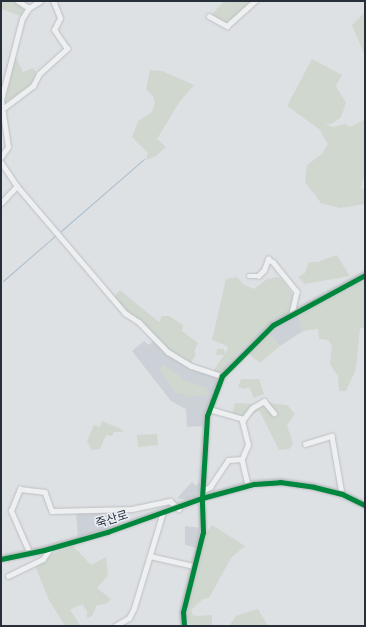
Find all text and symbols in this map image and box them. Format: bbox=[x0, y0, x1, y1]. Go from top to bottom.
street label: 죽산로 bbox=[94, 508, 130, 532]

